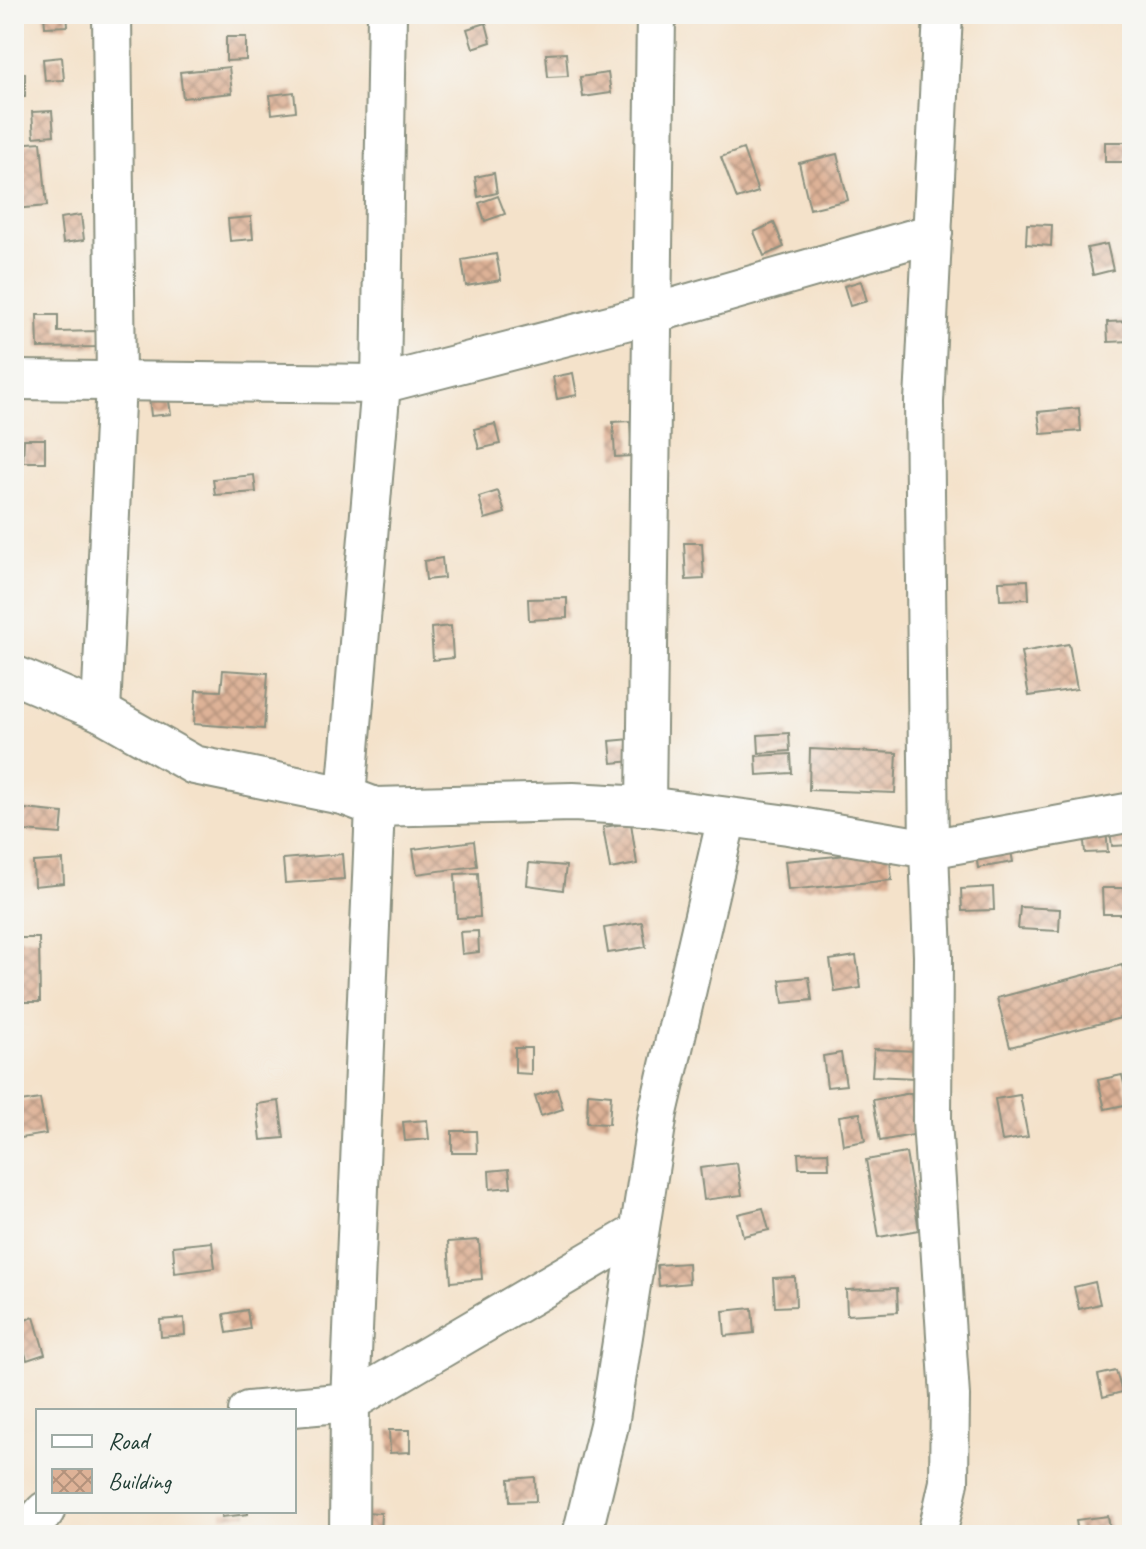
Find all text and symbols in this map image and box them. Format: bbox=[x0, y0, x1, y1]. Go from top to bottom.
legend bbox=[36, 1409, 296, 1513]
text: Road bbox=[108, 1426, 152, 1456]
text: Building bbox=[108, 1466, 173, 1496]

